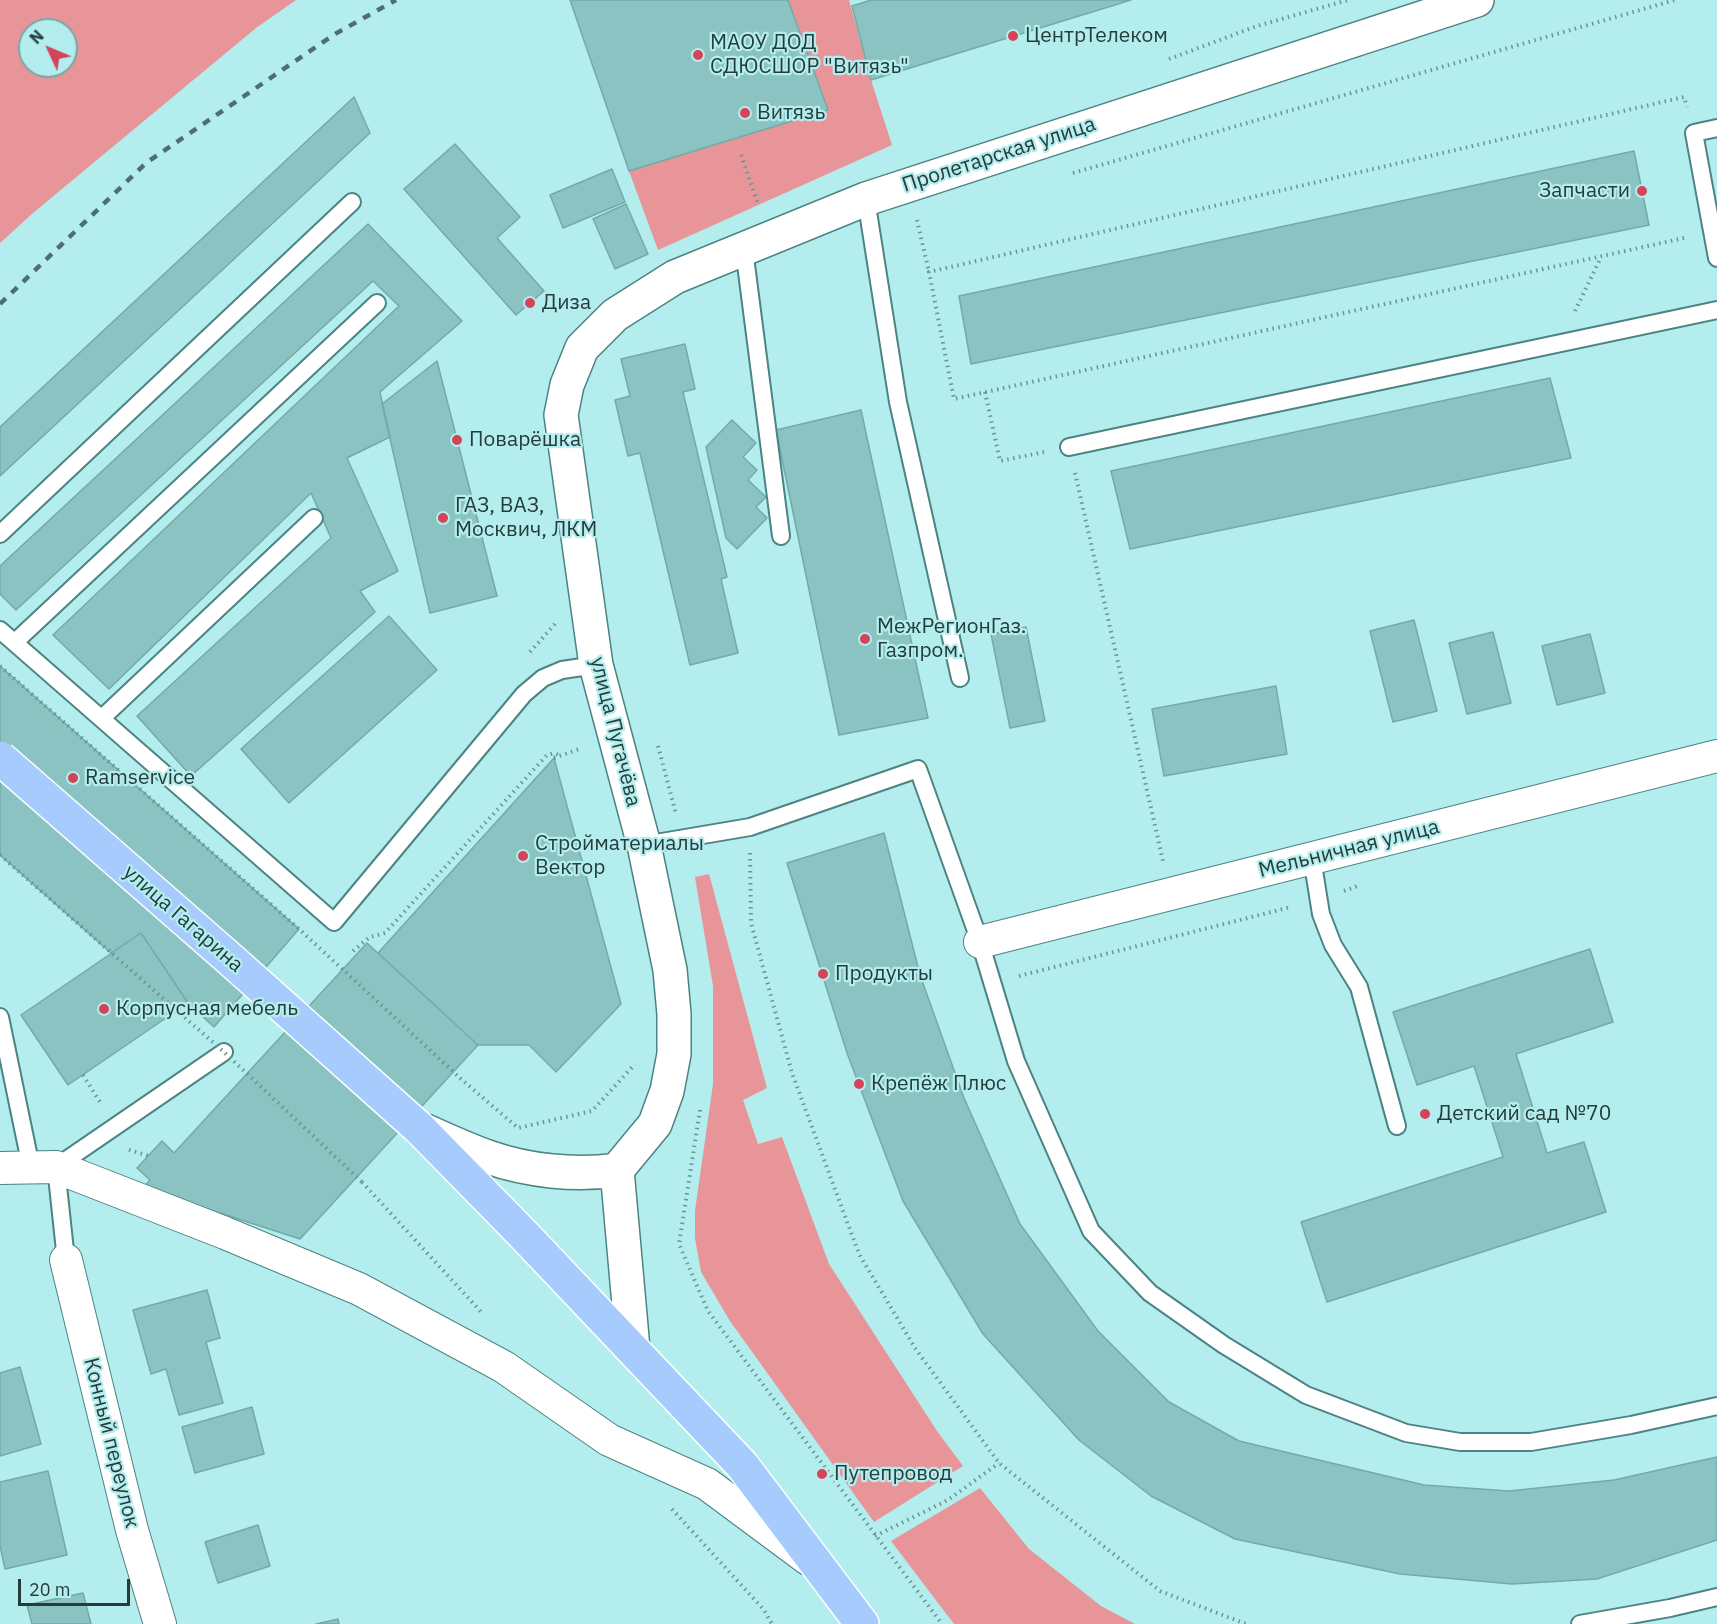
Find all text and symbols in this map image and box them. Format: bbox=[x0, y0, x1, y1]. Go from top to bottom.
north arrow bbox=[18, 18, 78, 78]
place label: ЦентрТелеком bbox=[1025, 23, 1168, 49]
text: N bbox=[25, 26, 48, 48]
marker: ЦентрТелеком bbox=[1006, 29, 1020, 43]
place label: МАОУ ДОД СДЮСШОР "Витязь" bbox=[710, 30, 909, 80]
marker: МАОУ ДОД СДЮСШОР "Витязь" bbox=[691, 48, 705, 62]
place label: Витязь bbox=[757, 100, 825, 126]
marker: Витязь bbox=[738, 106, 752, 120]
street label: Пролетарская улица bbox=[899, 112, 1099, 198]
place label: Запчасти bbox=[1539, 178, 1630, 204]
marker: Запчасти bbox=[1635, 184, 1649, 198]
place label: Диза bbox=[542, 290, 591, 316]
marker: Диза bbox=[523, 296, 537, 310]
place label: Поварёшка bbox=[469, 427, 581, 453]
marker: Поварёшка bbox=[450, 433, 464, 447]
place label: ГАЗ, ВАЗ, Москвич, ЛКМ bbox=[455, 493, 597, 543]
marker: ГАЗ, ВАЗ, Москвич, ЛКМ bbox=[436, 511, 450, 525]
place label: МежРегионГаз. Газпром. bbox=[877, 614, 1027, 664]
marker: МежРегионГаз. Газпром. bbox=[858, 632, 872, 646]
street label: улица Пугачёва bbox=[584, 654, 646, 810]
place label: Ramservice bbox=[85, 765, 195, 791]
marker: Ramservice bbox=[66, 771, 80, 785]
street label: Мельничная улица bbox=[1256, 814, 1442, 884]
place label: Стройматериалы Вектор bbox=[535, 831, 704, 881]
marker: Стройматериалы Вектор bbox=[516, 849, 530, 863]
street label: улица Гагарина bbox=[118, 860, 248, 978]
place label: Продукты bbox=[835, 961, 933, 987]
marker: Продукты bbox=[816, 967, 830, 981]
place label: Корпусная мебель bbox=[116, 996, 298, 1022]
marker: Корпусная мебель bbox=[97, 1002, 111, 1016]
place label: Крепёж Плюс bbox=[871, 1071, 1006, 1097]
marker: Крепёж Плюс bbox=[852, 1077, 866, 1091]
place label: Детский сад №70 bbox=[1437, 1101, 1611, 1127]
marker: Детский сад №70 bbox=[1418, 1107, 1432, 1121]
street label: Конный переулок bbox=[78, 1355, 144, 1531]
place label: Путепровод bbox=[834, 1461, 952, 1487]
marker: Путепровод bbox=[815, 1467, 829, 1481]
scale bar bbox=[21, 1567, 134, 1605]
text: 20 m bbox=[29, 1578, 71, 1601]

